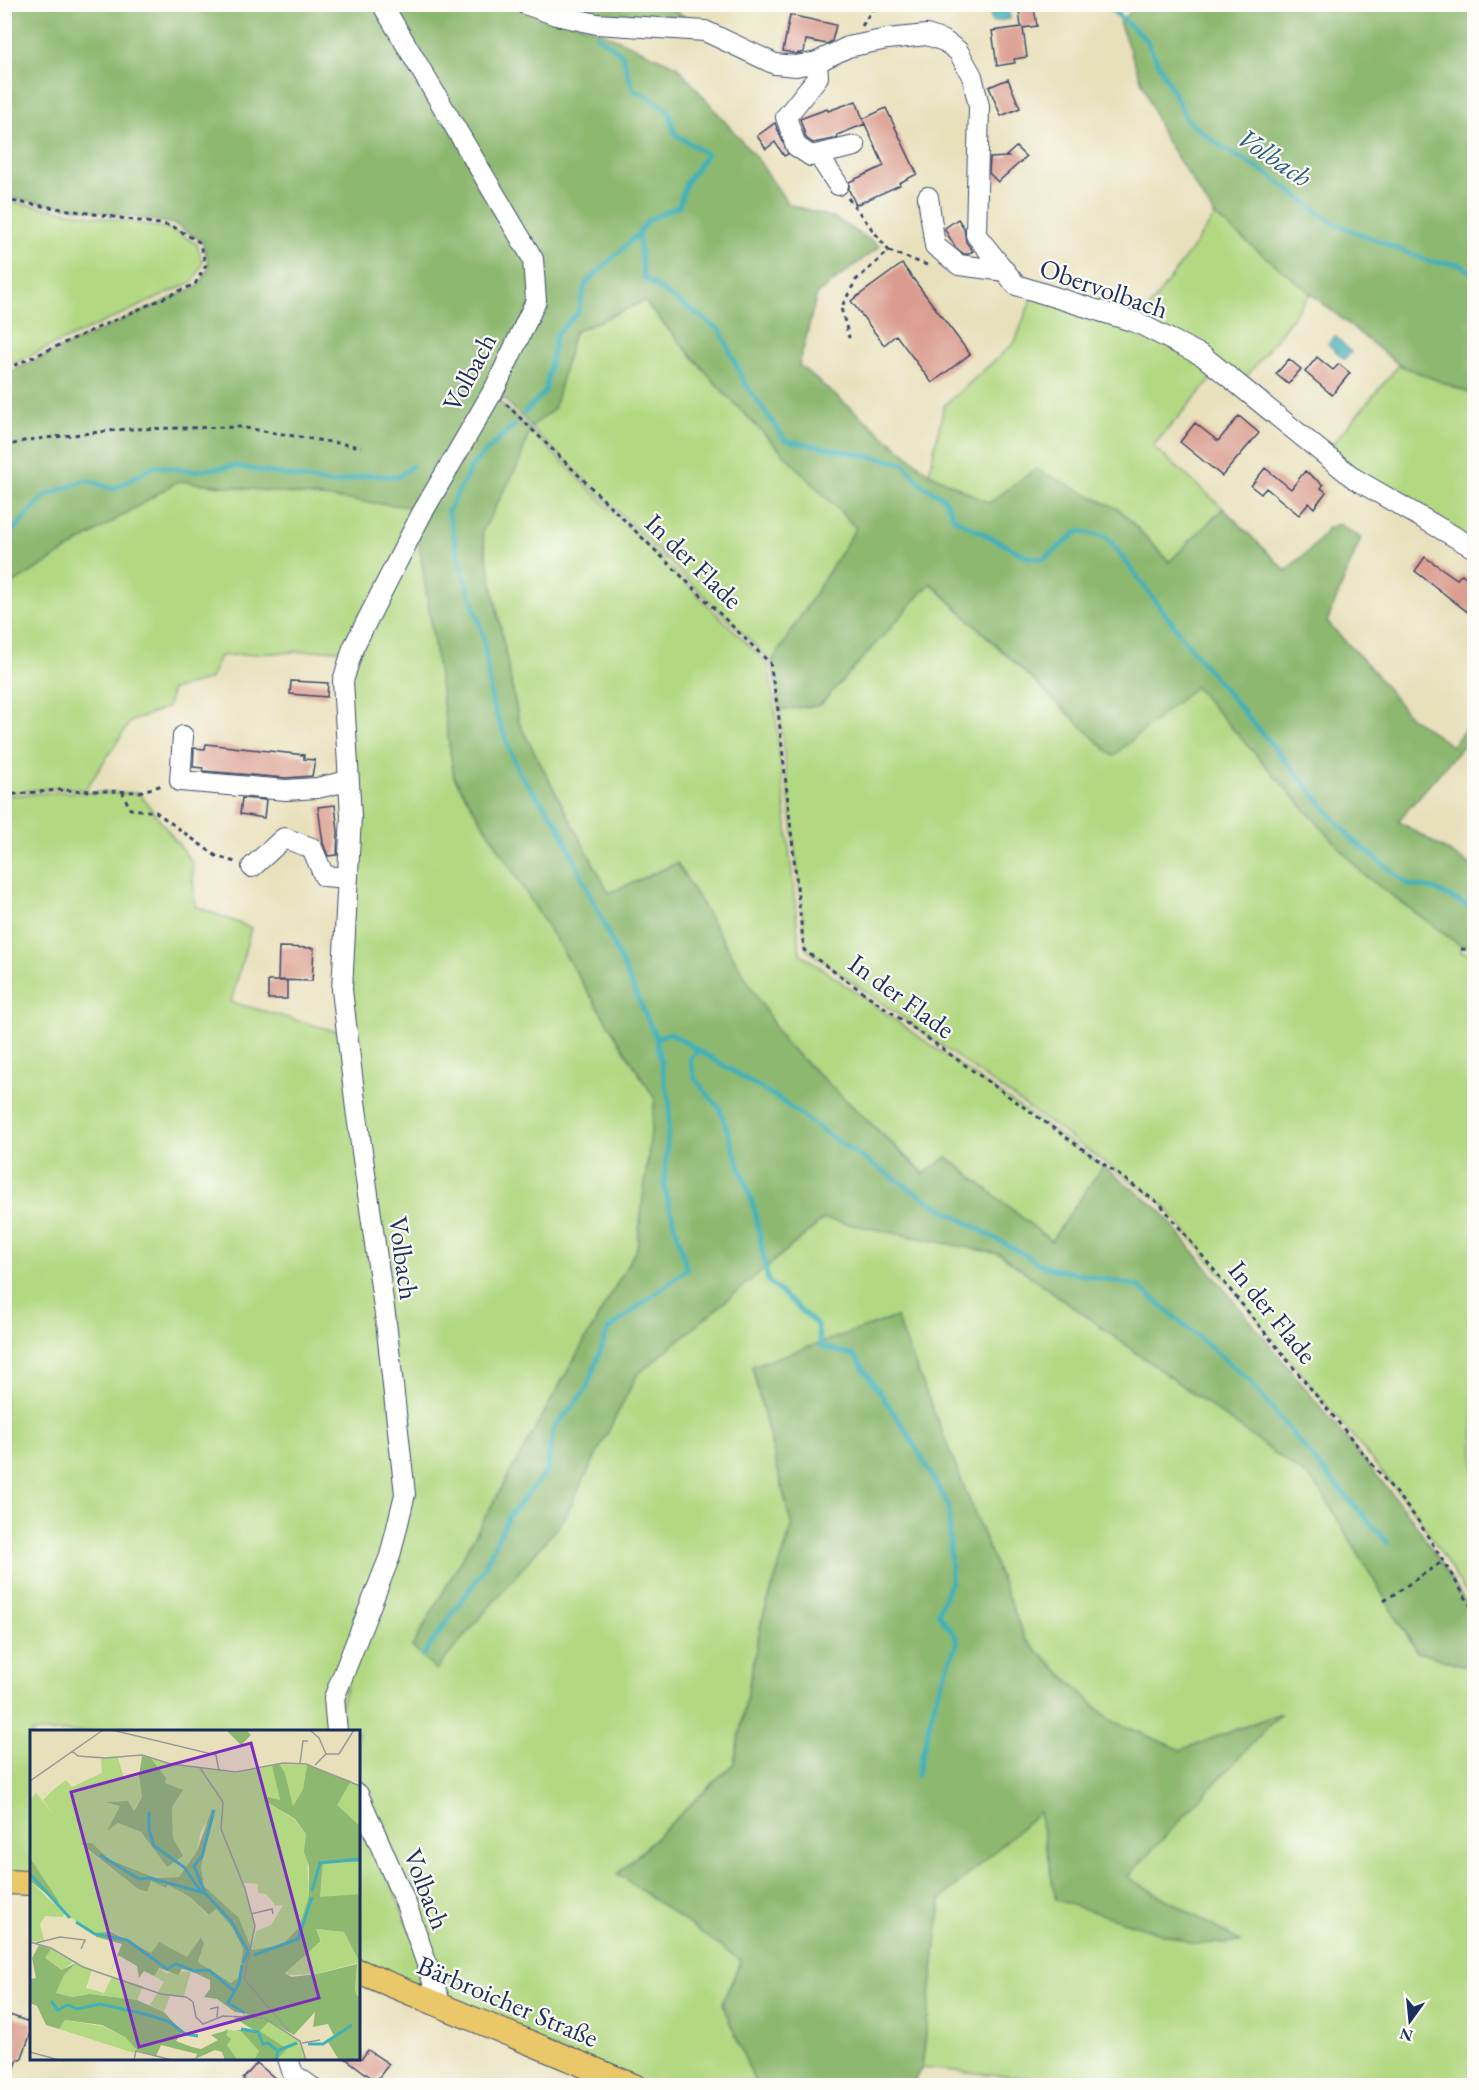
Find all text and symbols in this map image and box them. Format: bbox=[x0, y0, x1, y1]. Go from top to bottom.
water label: Volbach bbox=[1231, 119, 1319, 195]
street label: Obervolbach bbox=[1035, 250, 1173, 326]
street label: Volbach bbox=[434, 327, 504, 417]
street label: In der Flade bbox=[638, 506, 750, 616]
street label: In der Flade bbox=[842, 946, 962, 1046]
street label: Volbach bbox=[381, 1214, 427, 1302]
street label: In der Flade bbox=[1221, 1253, 1325, 1371]
inset map bbox=[30, 1730, 360, 2060]
street label: Volbach bbox=[396, 1844, 458, 1935]
street label: Bärbroicher Straße bbox=[412, 1947, 604, 2055]
north arrow bbox=[1380, 1991, 1440, 2051]
text: N bbox=[1397, 2023, 1415, 2047]

